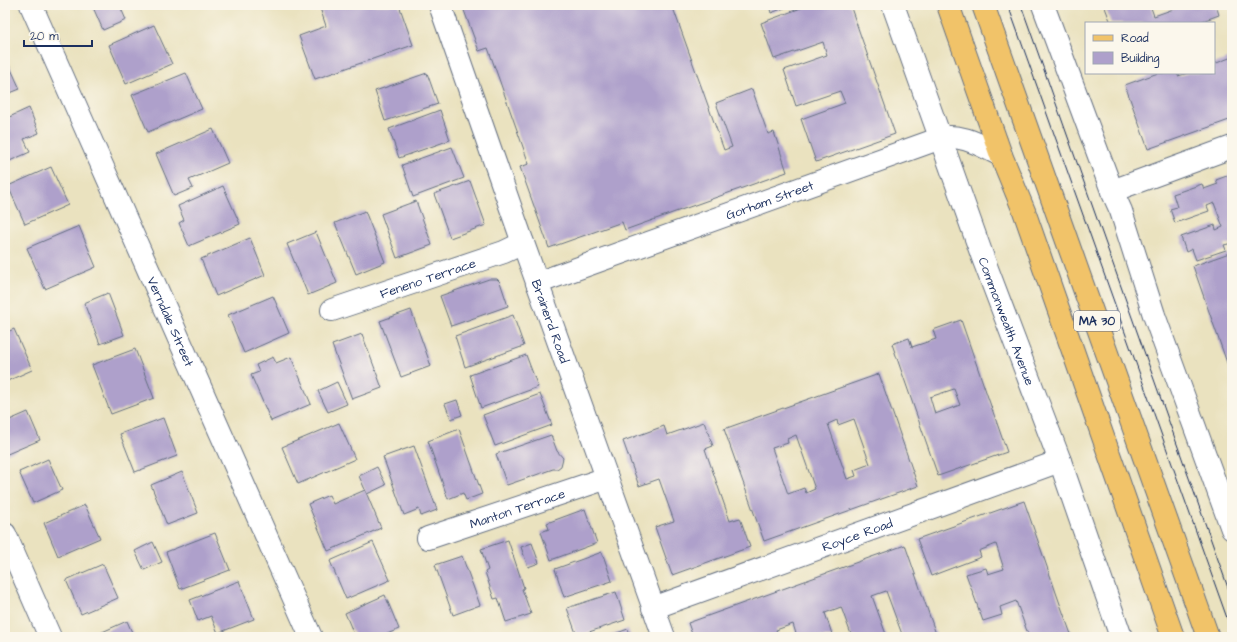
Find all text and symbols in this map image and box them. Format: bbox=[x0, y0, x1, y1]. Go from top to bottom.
scale bar bbox=[24, 22, 92, 48]
legend bbox=[1085, 22, 1215, 74]
text: 20 m bbox=[30, 28, 59, 45]
text: Road bbox=[1121, 30, 1149, 47]
text: Building bbox=[1121, 50, 1159, 68]
street label: Gorham Street bbox=[723, 176, 817, 225]
street label: Feneno Terrace bbox=[378, 254, 478, 303]
street label: Commonwealth Avenue bbox=[973, 255, 1039, 388]
street label: Verndale Street bbox=[142, 274, 198, 370]
street label: Brainerd Road bbox=[527, 277, 573, 366]
road number: MA 30 bbox=[1074, 311, 1120, 331]
street label: Manton Terrace bbox=[467, 485, 568, 533]
street label: Royce Road bbox=[820, 514, 896, 556]

